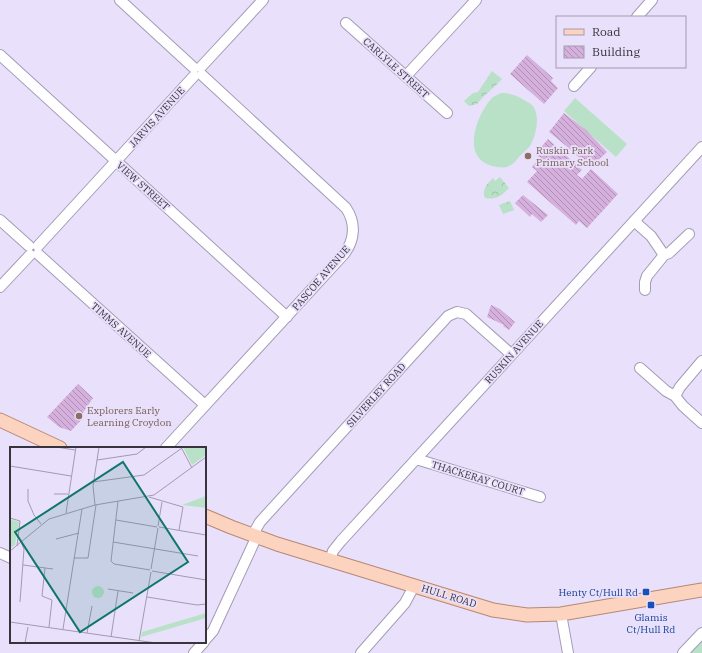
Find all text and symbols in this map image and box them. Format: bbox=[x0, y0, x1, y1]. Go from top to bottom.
legend bbox=[556, 16, 686, 68]
text: Road bbox=[592, 24, 621, 39]
street label: CARLYLE STREET bbox=[360, 35, 432, 101]
text: Building bbox=[592, 44, 640, 59]
street label: JARVIS AVENUE bbox=[126, 84, 188, 150]
place label: Ruskin Park Primary School bbox=[536, 144, 609, 169]
marker: Ruskin Park Primary School bbox=[523, 151, 533, 161]
street label: VIEW STREET bbox=[114, 159, 173, 214]
street label: PASCOE AVENUE bbox=[289, 243, 353, 313]
street label: TIMMS AVENUE bbox=[88, 300, 154, 360]
street label: RUSKIN AVENUE bbox=[482, 317, 546, 387]
street label: SILVERLEY ROAD bbox=[344, 360, 408, 430]
place label: Explorers Early Learning Croydon bbox=[87, 404, 172, 429]
marker: Explorers Early Learning Croydon bbox=[74, 411, 84, 421]
inset map bbox=[10, 447, 206, 643]
street label: THACKERAY COURT bbox=[430, 458, 527, 498]
street label: HULL ROAD bbox=[420, 581, 478, 611]
place label: Henty Ct/Hull Rd bbox=[558, 586, 638, 599]
marker: Henty Ct/Hull Rd bbox=[641, 587, 651, 597]
marker: Glamis Ct/Hull Rd bbox=[646, 600, 656, 610]
place label: Glamis Ct/Hull Rd bbox=[627, 611, 675, 636]

